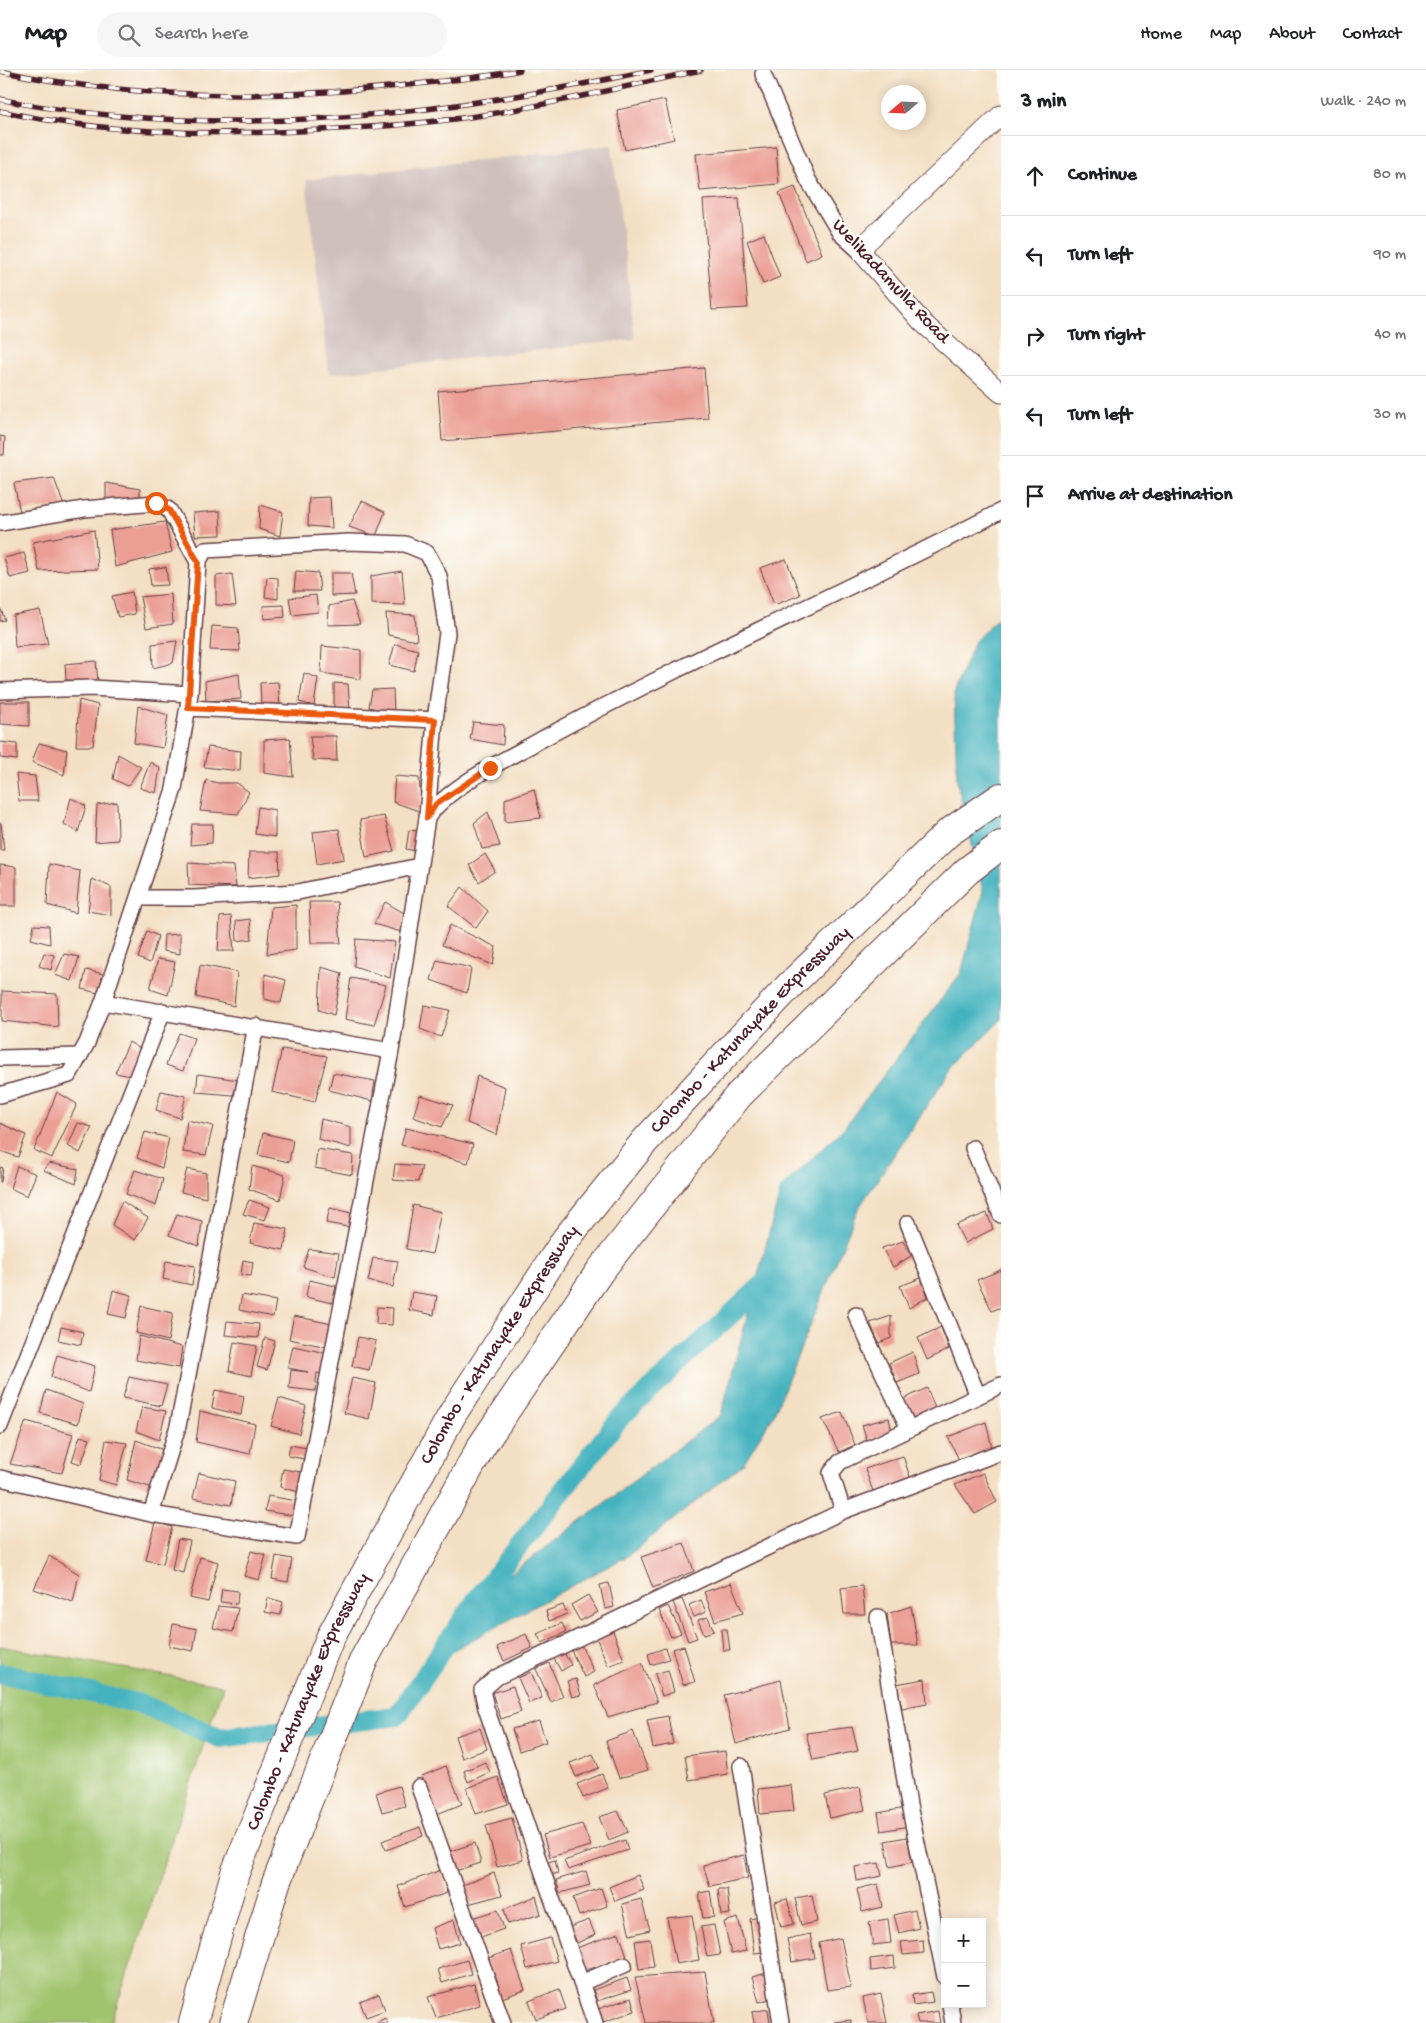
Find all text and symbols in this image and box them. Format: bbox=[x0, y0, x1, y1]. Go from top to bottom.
search box bbox=[97, 12, 447, 57]
text: Map bbox=[25, 20, 67, 49]
icon: search bbox=[115, 21, 143, 49]
text: Search here bbox=[155, 23, 248, 46]
text: Home bbox=[1140, 24, 1182, 45]
text: Map bbox=[1210, 24, 1241, 45]
text: About bbox=[1269, 24, 1315, 45]
text: Contact bbox=[1343, 24, 1401, 45]
north arrow bbox=[881, 85, 926, 130]
text: 3 min bbox=[1021, 90, 1066, 115]
text: Walk · 240 m bbox=[1321, 93, 1406, 112]
icon: ahead bbox=[1021, 162, 1049, 190]
text: Continue bbox=[1068, 164, 1137, 187]
text: 80 m bbox=[1373, 166, 1406, 185]
street label: Welikadamulla Road bbox=[826, 215, 955, 351]
icon: left bbox=[1021, 242, 1049, 270]
text: Turn left bbox=[1068, 244, 1132, 267]
text: 90 m bbox=[1374, 246, 1406, 265]
icon: right bbox=[1021, 322, 1049, 350]
text: Turn right bbox=[1068, 324, 1144, 347]
text: 40 m bbox=[1374, 326, 1406, 345]
icon: left bbox=[1021, 402, 1049, 430]
text: Turn left bbox=[1068, 404, 1132, 427]
text: 30 m bbox=[1373, 406, 1406, 425]
icon: arrive bbox=[1021, 482, 1049, 510]
text: Arrive at destination bbox=[1068, 484, 1232, 507]
route start bbox=[145, 492, 168, 515]
route end bbox=[479, 757, 502, 780]
street label: Colombo - Katunayake Expressway bbox=[646, 921, 856, 1139]
street label: Colombo - Katunayake Expressway bbox=[415, 1220, 584, 1469]
street label: Colombo - Katunayake Expressway bbox=[242, 1568, 375, 1834]
map controls bbox=[941, 1918, 986, 2008]
button: + bbox=[941, 1918, 986, 1963]
button: − bbox=[941, 1963, 986, 2008]

